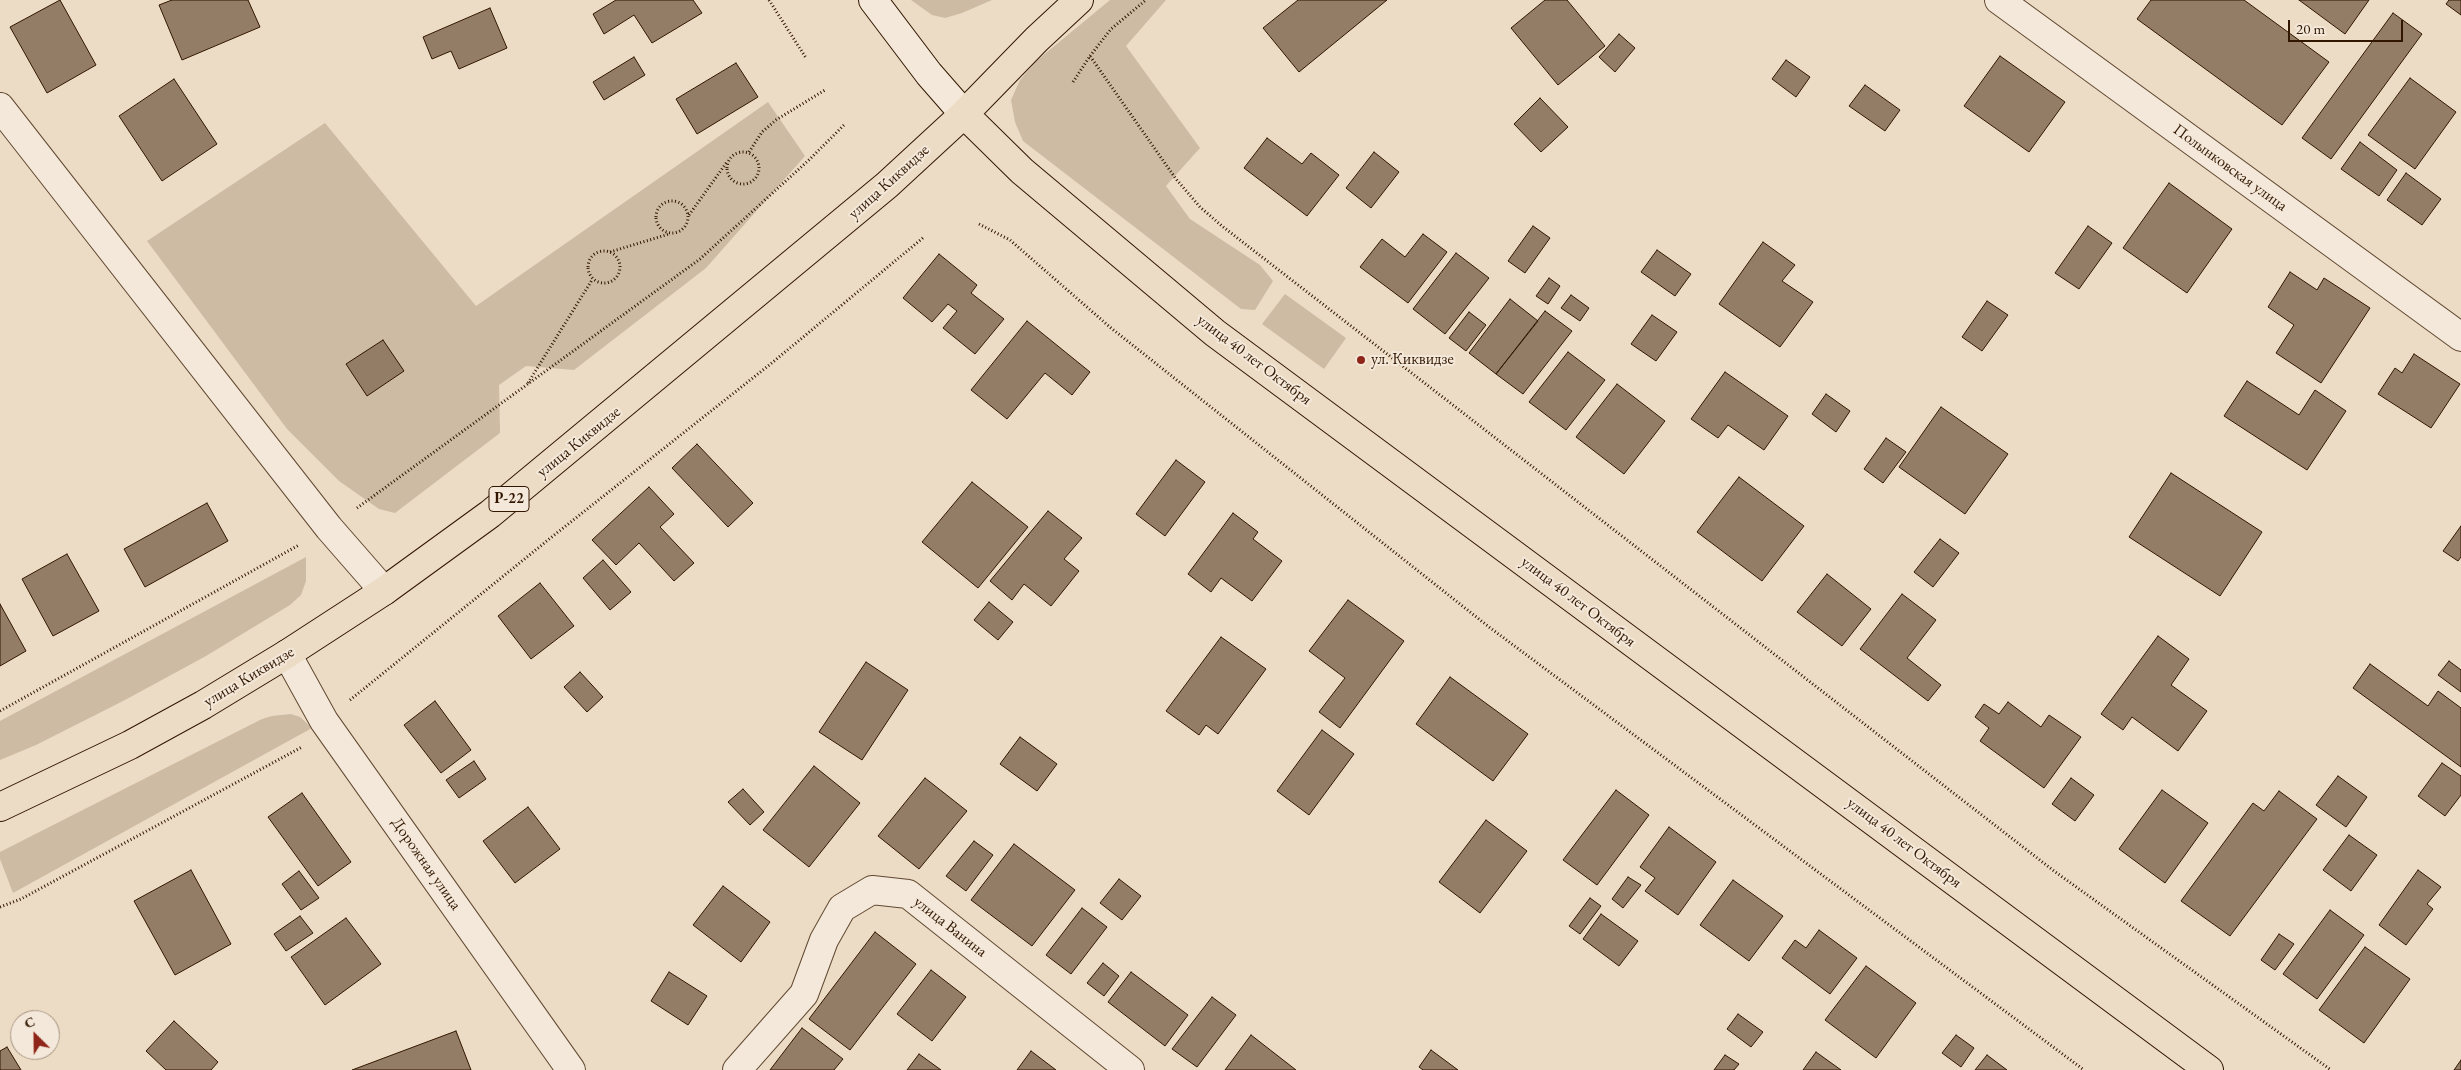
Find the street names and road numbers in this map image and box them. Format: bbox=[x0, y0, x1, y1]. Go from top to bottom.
street label: Полынковская улица bbox=[2169, 120, 2291, 216]
street label: улица Киквидзе bbox=[845, 141, 933, 223]
street label: улица 40 лет Октября bbox=[1193, 311, 1315, 409]
street label: улица Киквидзе bbox=[533, 402, 625, 482]
road number: Р-22 bbox=[489, 486, 529, 512]
street label: улица 40 лет Октября bbox=[1517, 553, 1639, 651]
street label: улица Киквидзе bbox=[200, 642, 298, 712]
street label: улица 40 лет Октября bbox=[1843, 794, 1965, 892]
street label: Дорожная улица bbox=[387, 814, 465, 914]
street label: улица Ванина bbox=[909, 892, 991, 962]

